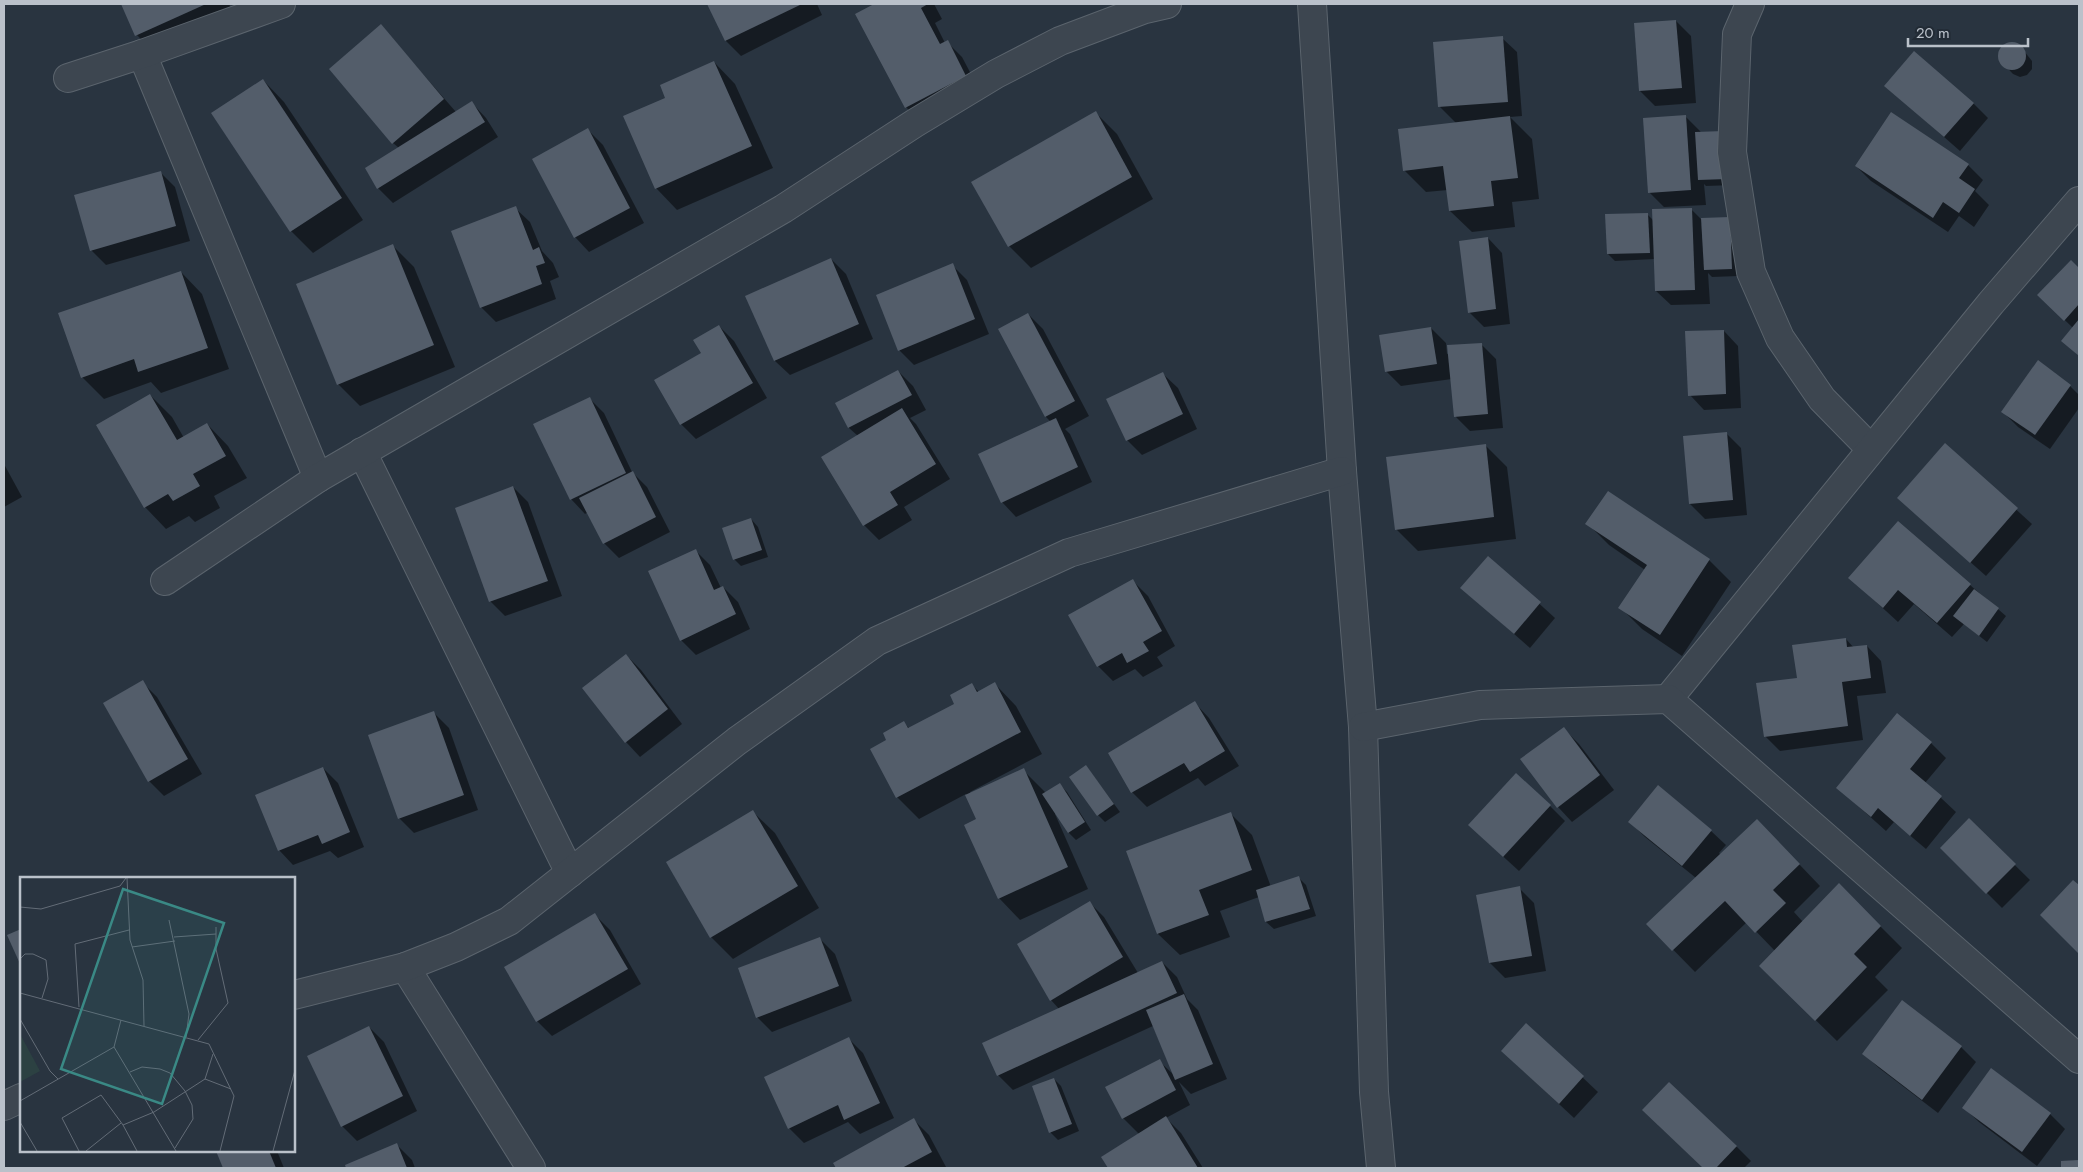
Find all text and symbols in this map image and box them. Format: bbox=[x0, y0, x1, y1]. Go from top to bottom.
scale bar bbox=[1908, 15, 2028, 47]
text: 20 m bbox=[1916, 22, 1950, 44]
inset map bbox=[20, 877, 295, 1152]

